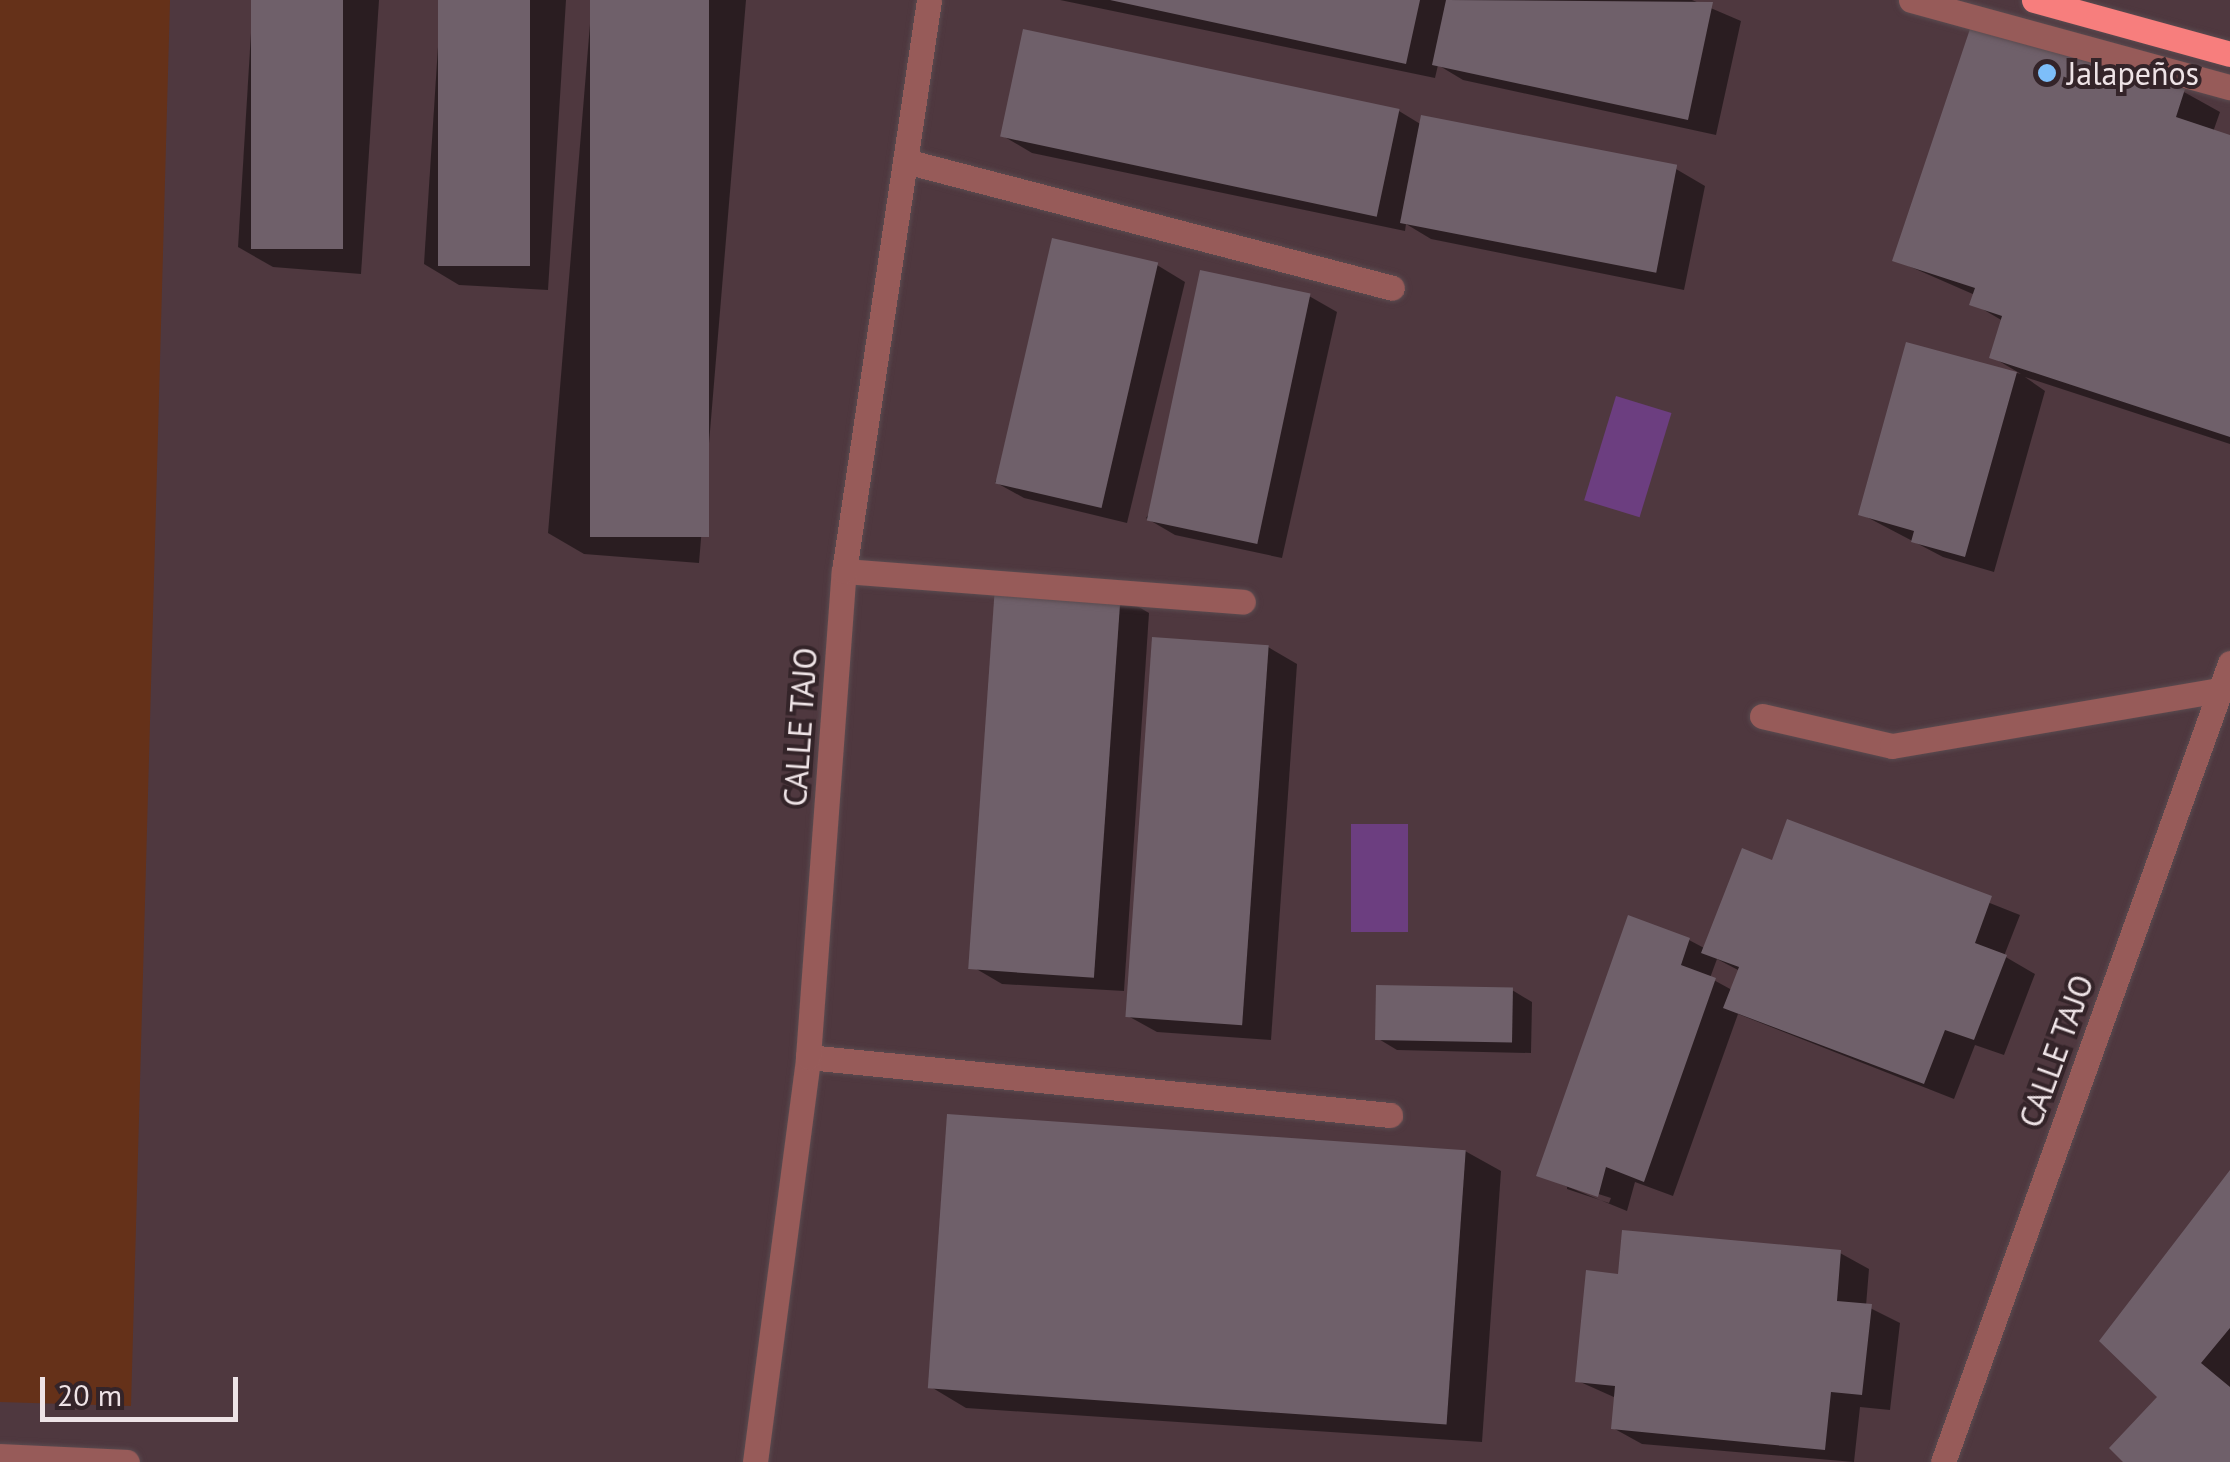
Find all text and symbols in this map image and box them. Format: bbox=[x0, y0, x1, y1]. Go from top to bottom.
place label: Jalapeños bbox=[2067, 54, 2199, 92]
marker: Jalapeños bbox=[2036, 62, 2058, 84]
street label: CALLE TAJO bbox=[775, 646, 825, 808]
street label: CALLE TAJO bbox=[2011, 969, 2101, 1133]
scale bar bbox=[45, 1357, 242, 1419]
text: 20 m bbox=[57, 1375, 122, 1414]

